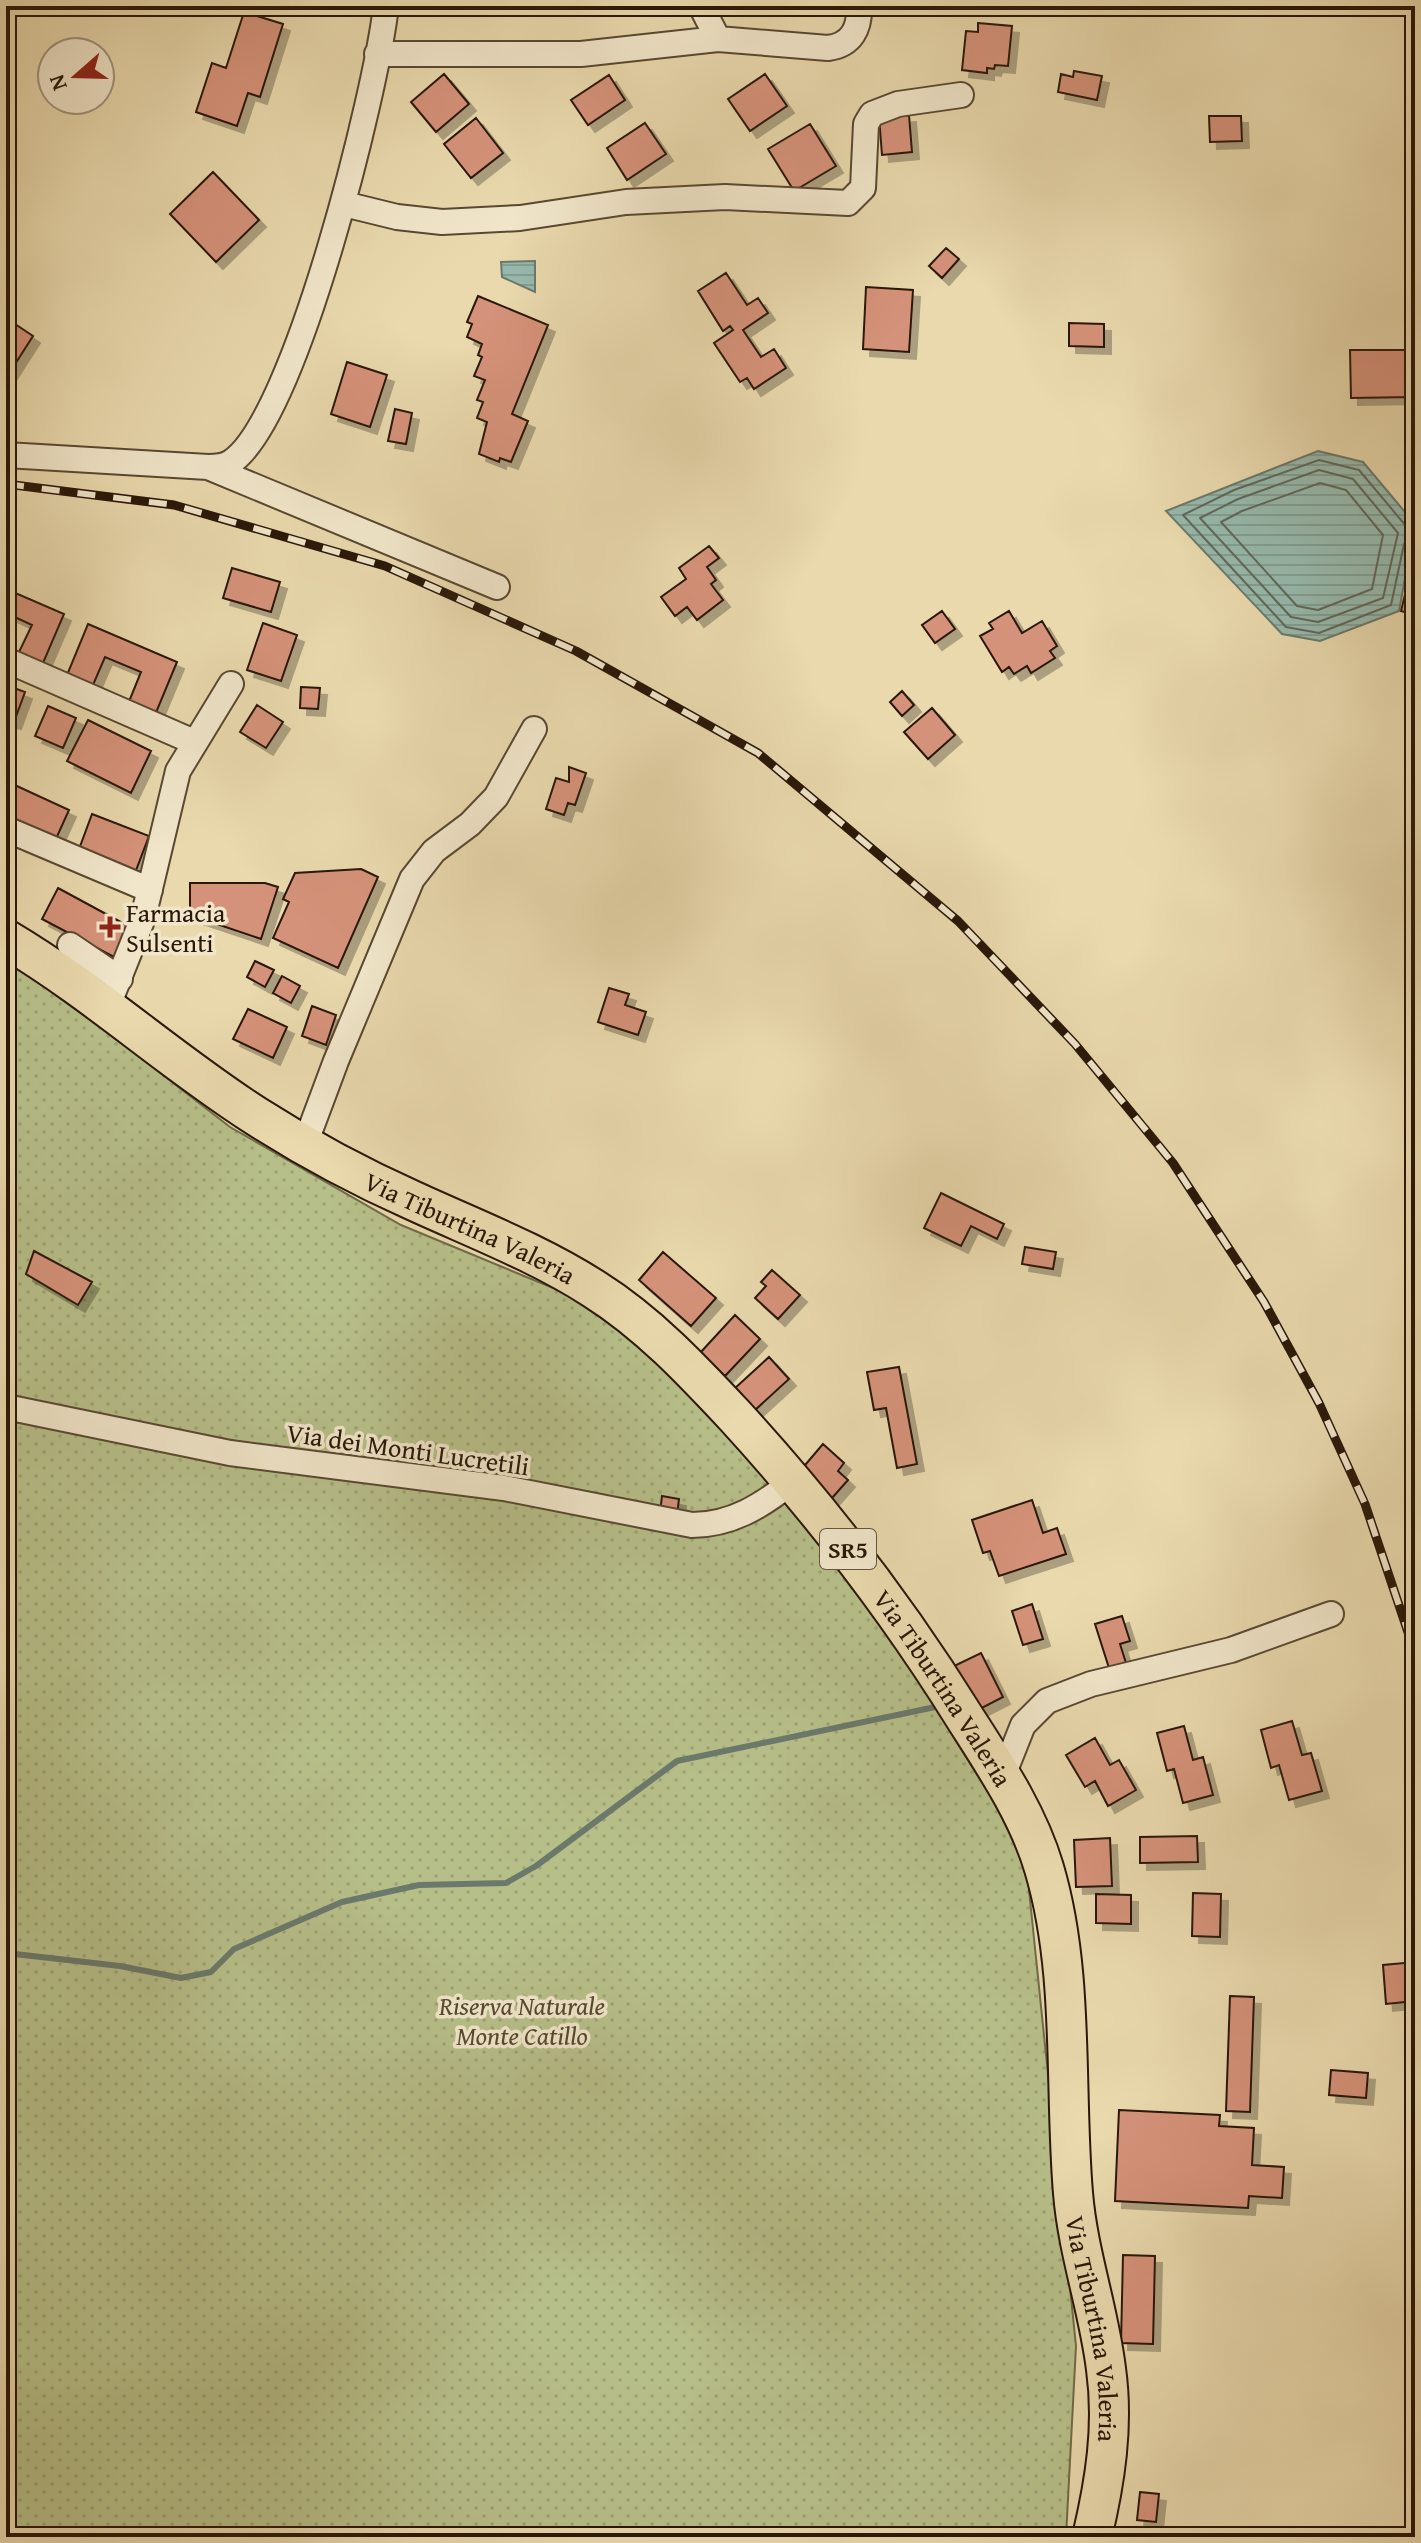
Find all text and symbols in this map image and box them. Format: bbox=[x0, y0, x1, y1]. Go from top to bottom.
north arrow bbox=[36, 36, 116, 116]
text: N bbox=[40, 70, 75, 95]
place label: Farmacia Sulsenti bbox=[126, 893, 226, 962]
marker: Farmacia Sulsenti bbox=[101, 918, 119, 936]
street label: Via Tiburtina Valeria bbox=[358, 1161, 584, 1294]
street label: Via dei Monti Lucretili bbox=[284, 1413, 532, 1485]
road number: SR5 bbox=[820, 1529, 876, 1569]
street label: Via Tiburtina Valeria bbox=[864, 1581, 1023, 1794]
park label: Riserva Naturale Monte Catillo bbox=[438, 1986, 605, 2055]
street label: Via Tiburtina Valeria bbox=[1056, 2213, 1129, 2444]

